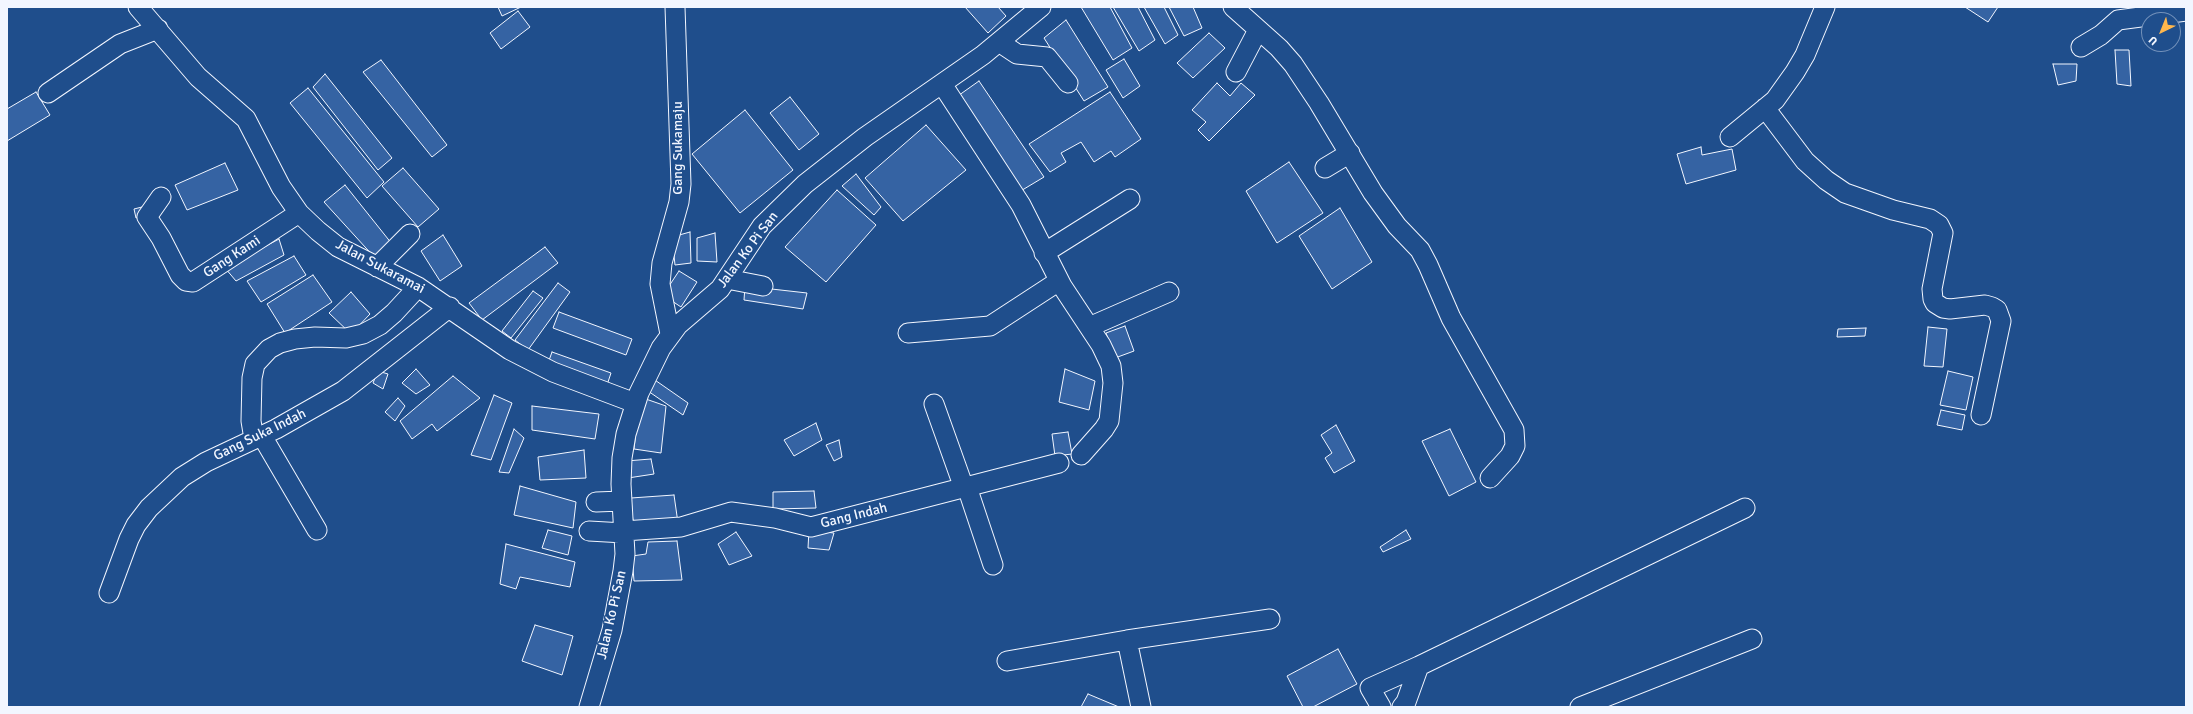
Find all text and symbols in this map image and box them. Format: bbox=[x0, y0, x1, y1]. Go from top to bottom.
north arrow bbox=[2141, 12, 2181, 52]
text: U bbox=[2146, 33, 2160, 48]
street label: Gang Sukamaju bbox=[670, 101, 686, 195]
street label: Jalan Ko Pi San bbox=[714, 209, 782, 291]
street label: Gang Kami bbox=[200, 232, 264, 282]
street label: Jalan Sukaramai bbox=[332, 236, 428, 298]
street label: Gang Suka Indah bbox=[211, 405, 309, 465]
street label: Gang Indah bbox=[819, 500, 889, 532]
street label: Jalan Ko Pi San bbox=[594, 569, 630, 661]

